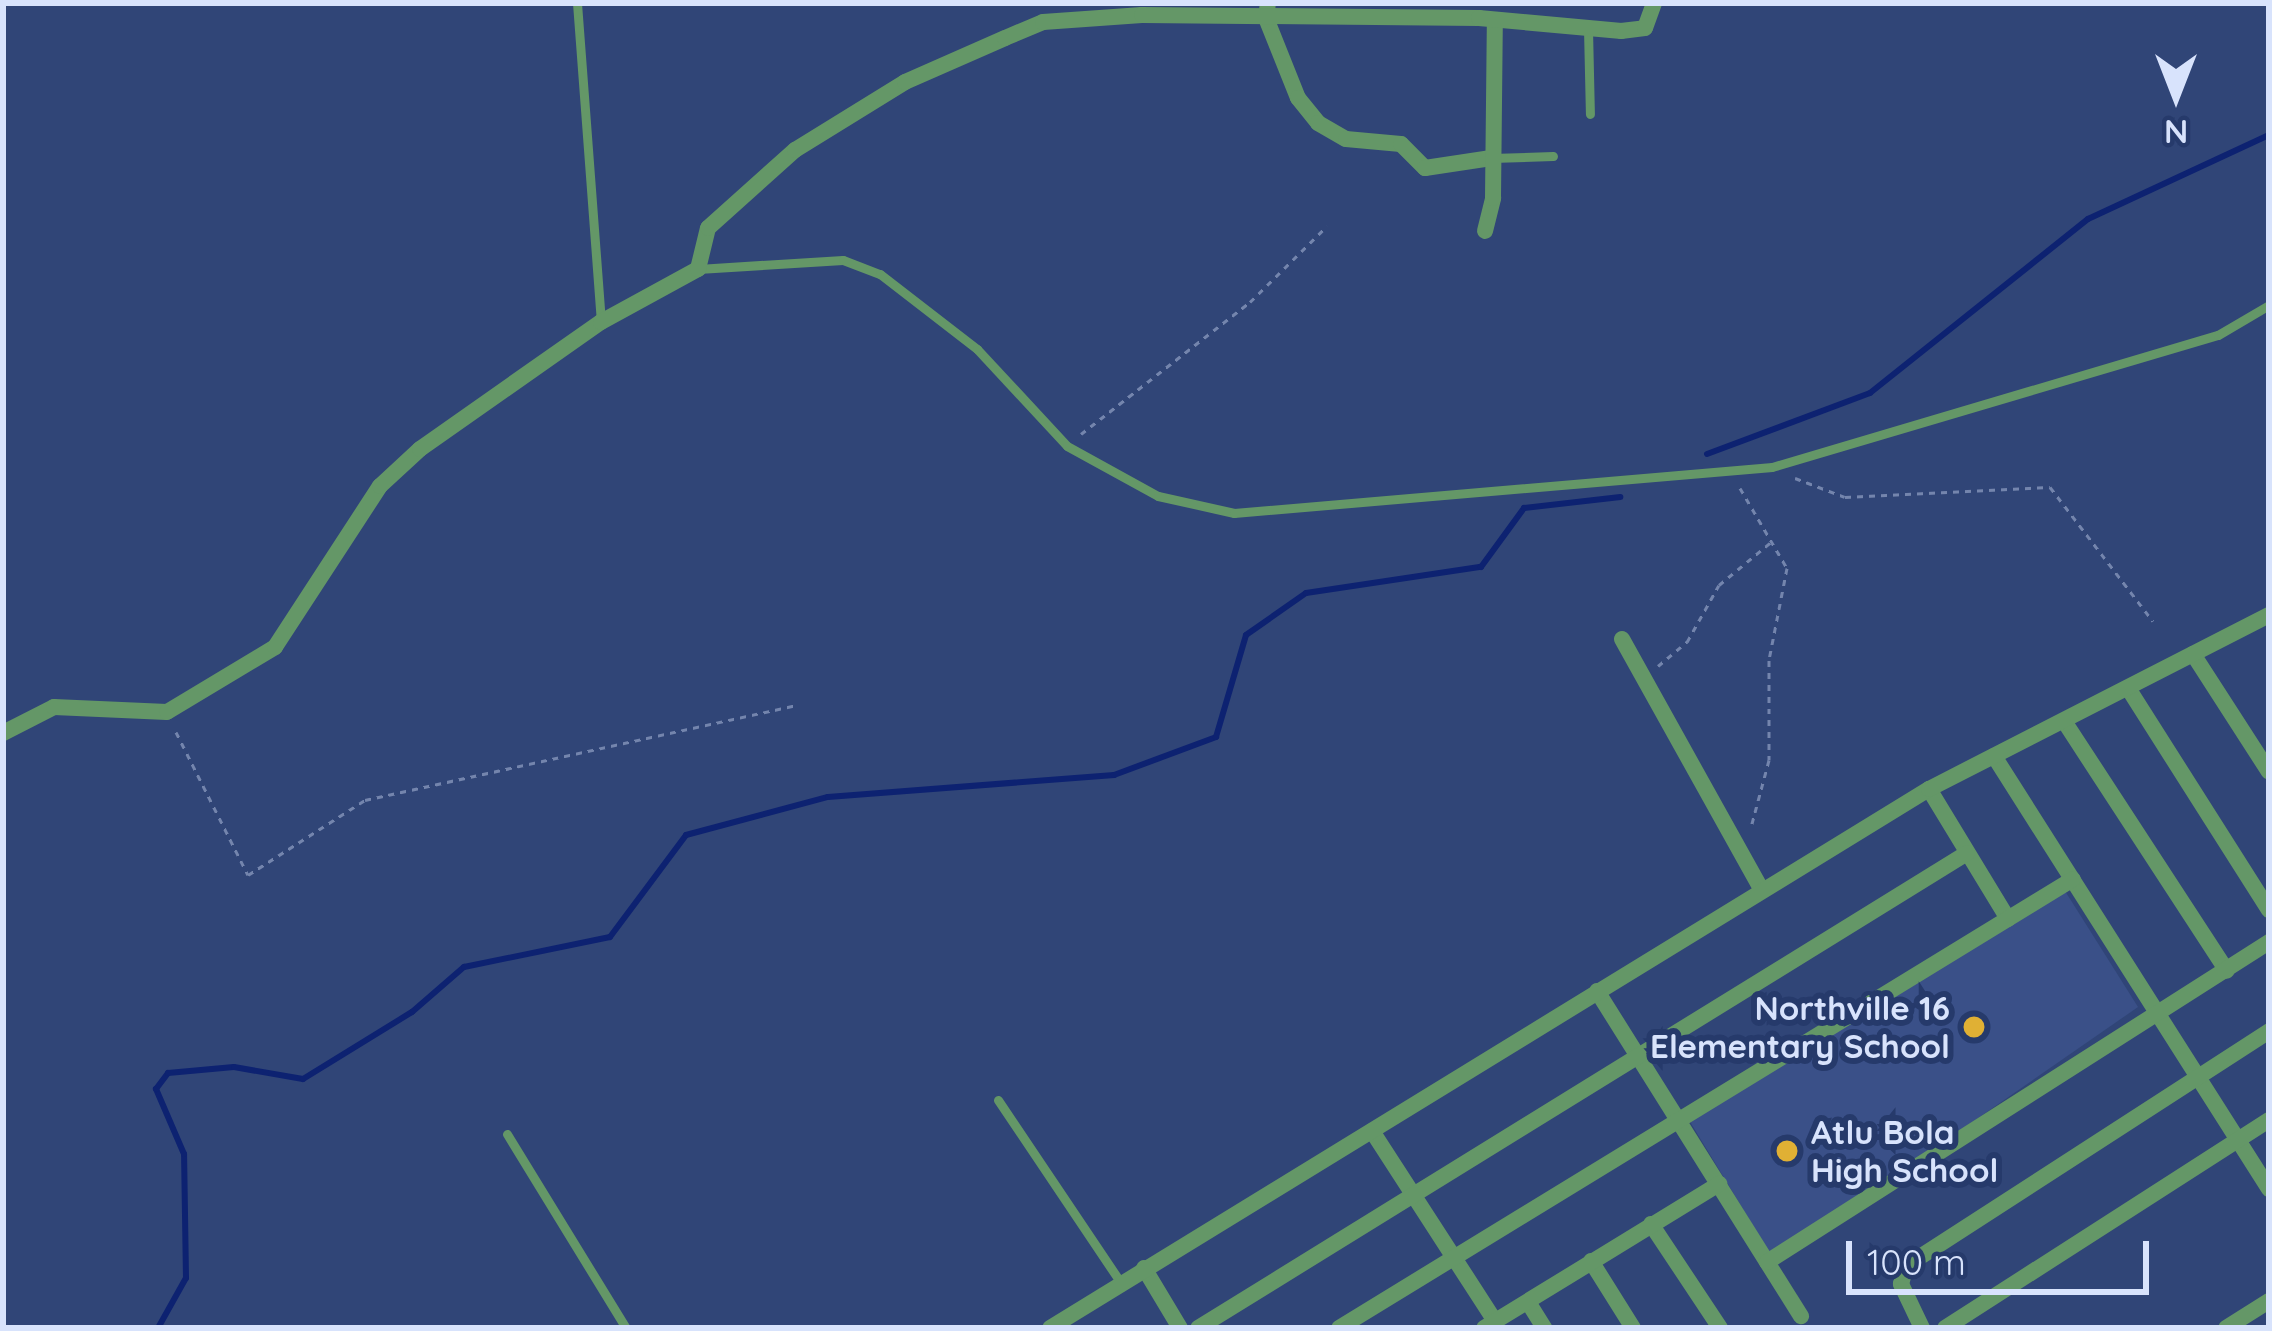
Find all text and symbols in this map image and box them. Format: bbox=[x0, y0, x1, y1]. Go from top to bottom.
north arrow bbox=[2116, 36, 2236, 156]
text: N bbox=[2164, 112, 2188, 153]
place label: Northville 16 Elementary School bbox=[1650, 988, 1950, 1066]
marker: Northville 16 Elementary School bbox=[1961, 1014, 1987, 1040]
place label: Atlu Bola High School bbox=[1811, 1112, 1998, 1190]
marker: Atlu Bola High School bbox=[1774, 1138, 1800, 1164]
scale bar bbox=[1852, 1217, 2155, 1291]
text: 100 m bbox=[1867, 1239, 1966, 1284]

